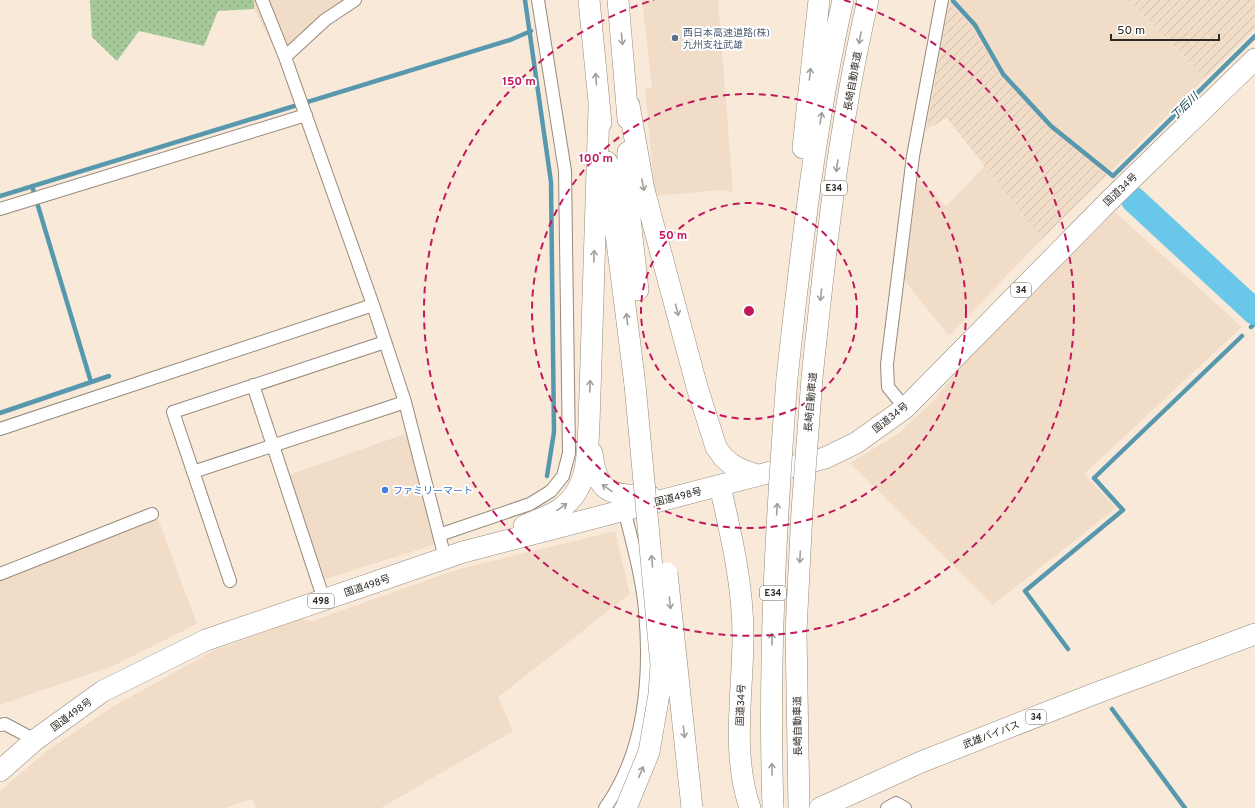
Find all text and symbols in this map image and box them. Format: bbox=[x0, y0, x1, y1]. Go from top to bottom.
scale bar bbox=[1111, 16, 1219, 42]
text: 50 m bbox=[1117, 23, 1145, 39]
place label: 西日本高速道路(株) 九州支社武雄 bbox=[683, 27, 770, 52]
one-way arrow bbox=[856, 31, 864, 44]
one-way arrow bbox=[618, 32, 626, 45]
marker: 西日本高速道路(株) 九州支社武雄 bbox=[670, 33, 680, 43]
street label: 長崎自動車道 bbox=[842, 51, 865, 112]
one-way arrow bbox=[807, 68, 814, 81]
one-way arrow bbox=[593, 73, 600, 86]
text: 150 m bbox=[502, 74, 536, 90]
water label: 丁后川 bbox=[1168, 90, 1202, 123]
one-way arrow bbox=[817, 111, 825, 124]
text: 100 m bbox=[579, 151, 613, 167]
one-way arrow bbox=[833, 159, 841, 172]
street label: 国道34号 bbox=[1101, 171, 1141, 209]
one-way arrow bbox=[640, 178, 648, 191]
road number: E34 bbox=[821, 181, 847, 195]
text: 50 m bbox=[659, 228, 687, 244]
one-way arrow bbox=[590, 250, 598, 263]
road number: 34 bbox=[1011, 283, 1031, 297]
one-way arrow bbox=[817, 288, 824, 301]
one-way arrow bbox=[674, 304, 681, 317]
centre of rings bbox=[742, 304, 756, 318]
one-way arrow bbox=[623, 313, 631, 326]
street label: 長崎自動車道 bbox=[802, 372, 821, 433]
one-way arrow bbox=[586, 380, 594, 393]
street label: 国道34号 bbox=[870, 400, 912, 436]
one-way arrow bbox=[602, 484, 613, 492]
marker: ファミリーマート bbox=[380, 485, 390, 495]
place label: ファミリーマート bbox=[393, 485, 473, 498]
street label: 国道498号 bbox=[653, 485, 703, 510]
one-way arrow bbox=[556, 503, 567, 511]
one-way arrow bbox=[774, 503, 781, 516]
one-way arrow bbox=[796, 550, 803, 563]
one-way arrow bbox=[648, 555, 656, 568]
street label: 国道498号 bbox=[343, 572, 392, 600]
road number: E34 bbox=[760, 586, 786, 600]
road number: 498 bbox=[308, 594, 334, 608]
one-way arrow bbox=[667, 596, 674, 609]
one-way arrow bbox=[768, 633, 776, 646]
street label: 国道34号 bbox=[734, 684, 749, 726]
street label: 国道498号 bbox=[49, 696, 95, 735]
street label: 長崎自動車道 bbox=[791, 696, 806, 756]
road number: 34 bbox=[1026, 710, 1046, 724]
street label: 武雄バイパス bbox=[961, 719, 1022, 752]
one-way arrow bbox=[680, 725, 688, 738]
one-way arrow bbox=[768, 763, 776, 776]
one-way arrow bbox=[637, 766, 645, 778]

